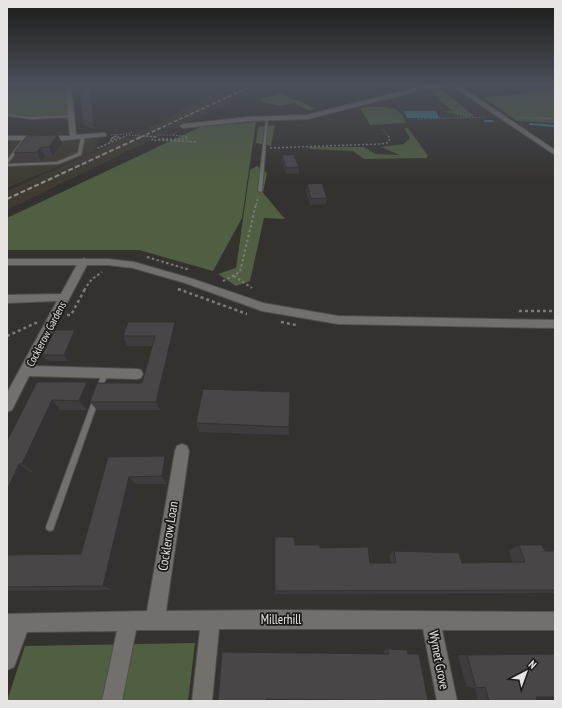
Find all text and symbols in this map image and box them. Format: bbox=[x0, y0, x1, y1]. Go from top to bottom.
street label: Cocklerow Gardens bbox=[23, 299, 69, 369]
street label: Cocklerow Loan bbox=[154, 500, 182, 572]
street label: Millerhill bbox=[261, 611, 301, 628]
street label: Wymet Grove bbox=[425, 629, 453, 691]
north arrow bbox=[506, 652, 546, 692]
text: N bbox=[526, 657, 539, 672]

